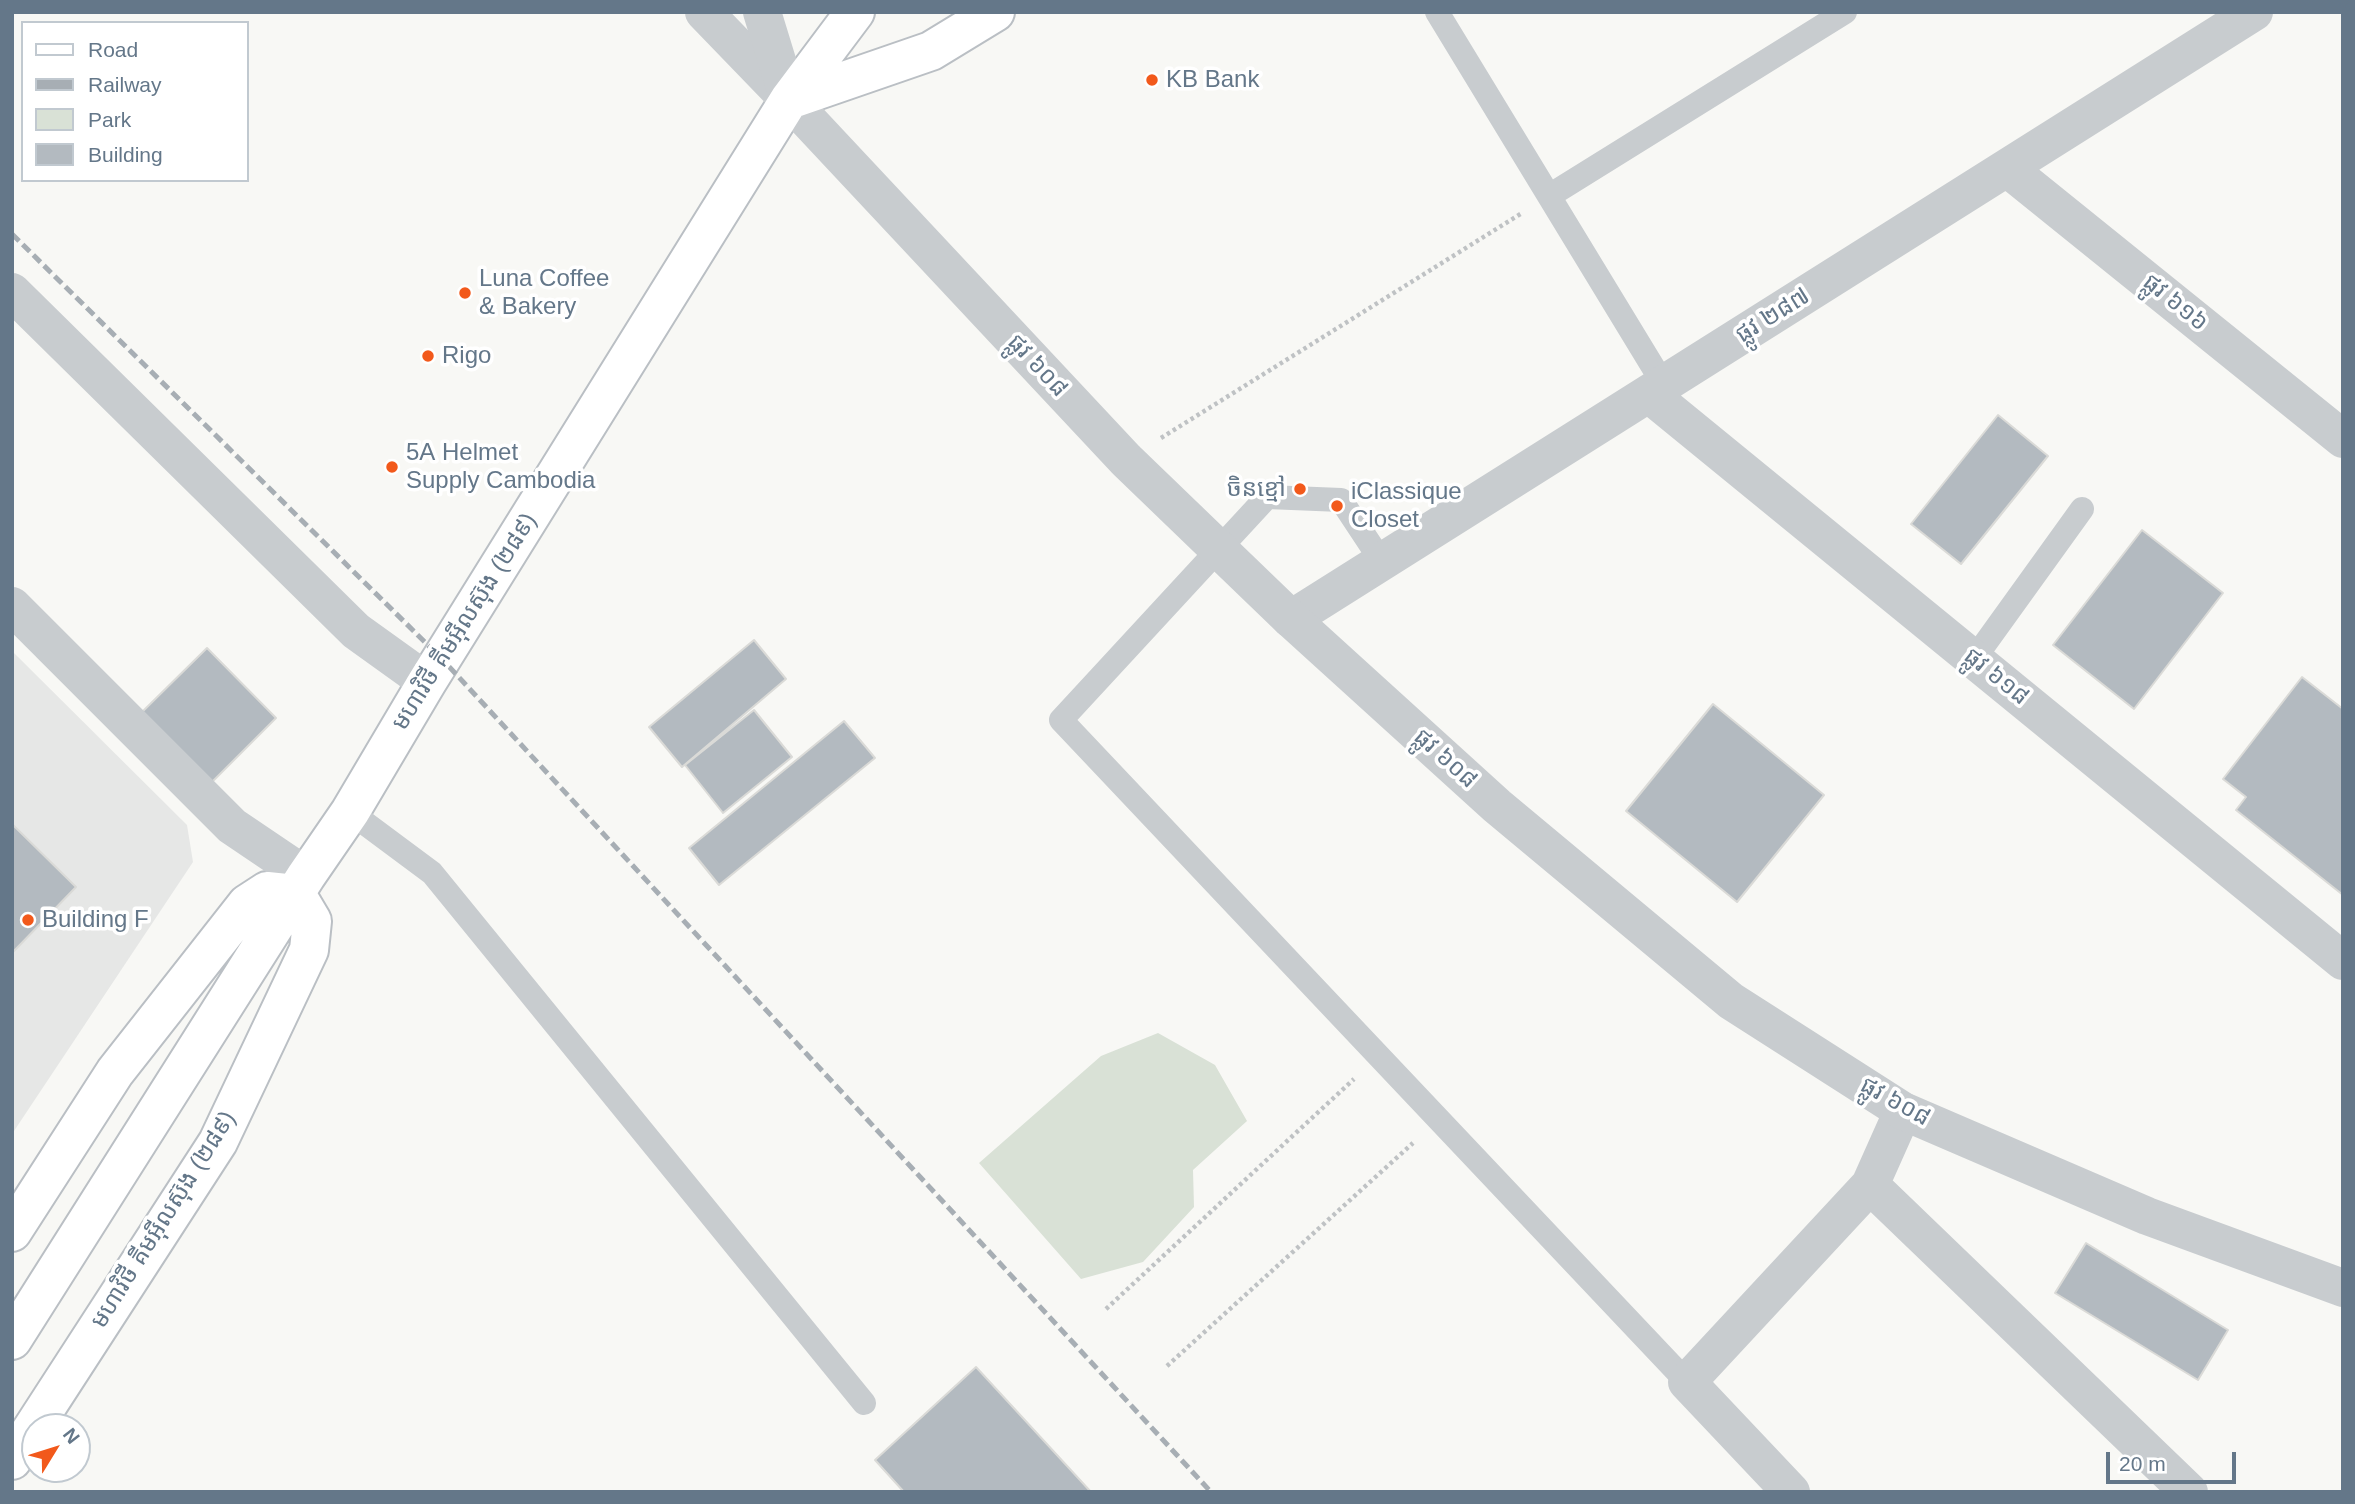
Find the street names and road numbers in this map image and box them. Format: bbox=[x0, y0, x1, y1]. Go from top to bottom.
street label: ផ្លូវ ៦១៦ bbox=[2137, 268, 2213, 338]
street label: ផ្លូវ ២៨៧ bbox=[1731, 282, 1815, 350]
street label: ផ្លូវ ៦០៨ bbox=[1001, 329, 1073, 403]
street label: មហាវិថី គីមអ៊ីលស៊ុង (២៨៩) bbox=[386, 508, 544, 736]
street label: ផ្លូវ ៦១៨ bbox=[1958, 642, 2034, 712]
street label: ផ្លូវ ៦០៨ bbox=[1407, 723, 1483, 795]
street label: ផ្លូវ ៦០៨ bbox=[1855, 1071, 1935, 1133]
street label: មហាវិថី គីមអ៊ីលស៊ុង (២៨៩) bbox=[85, 1106, 243, 1334]

